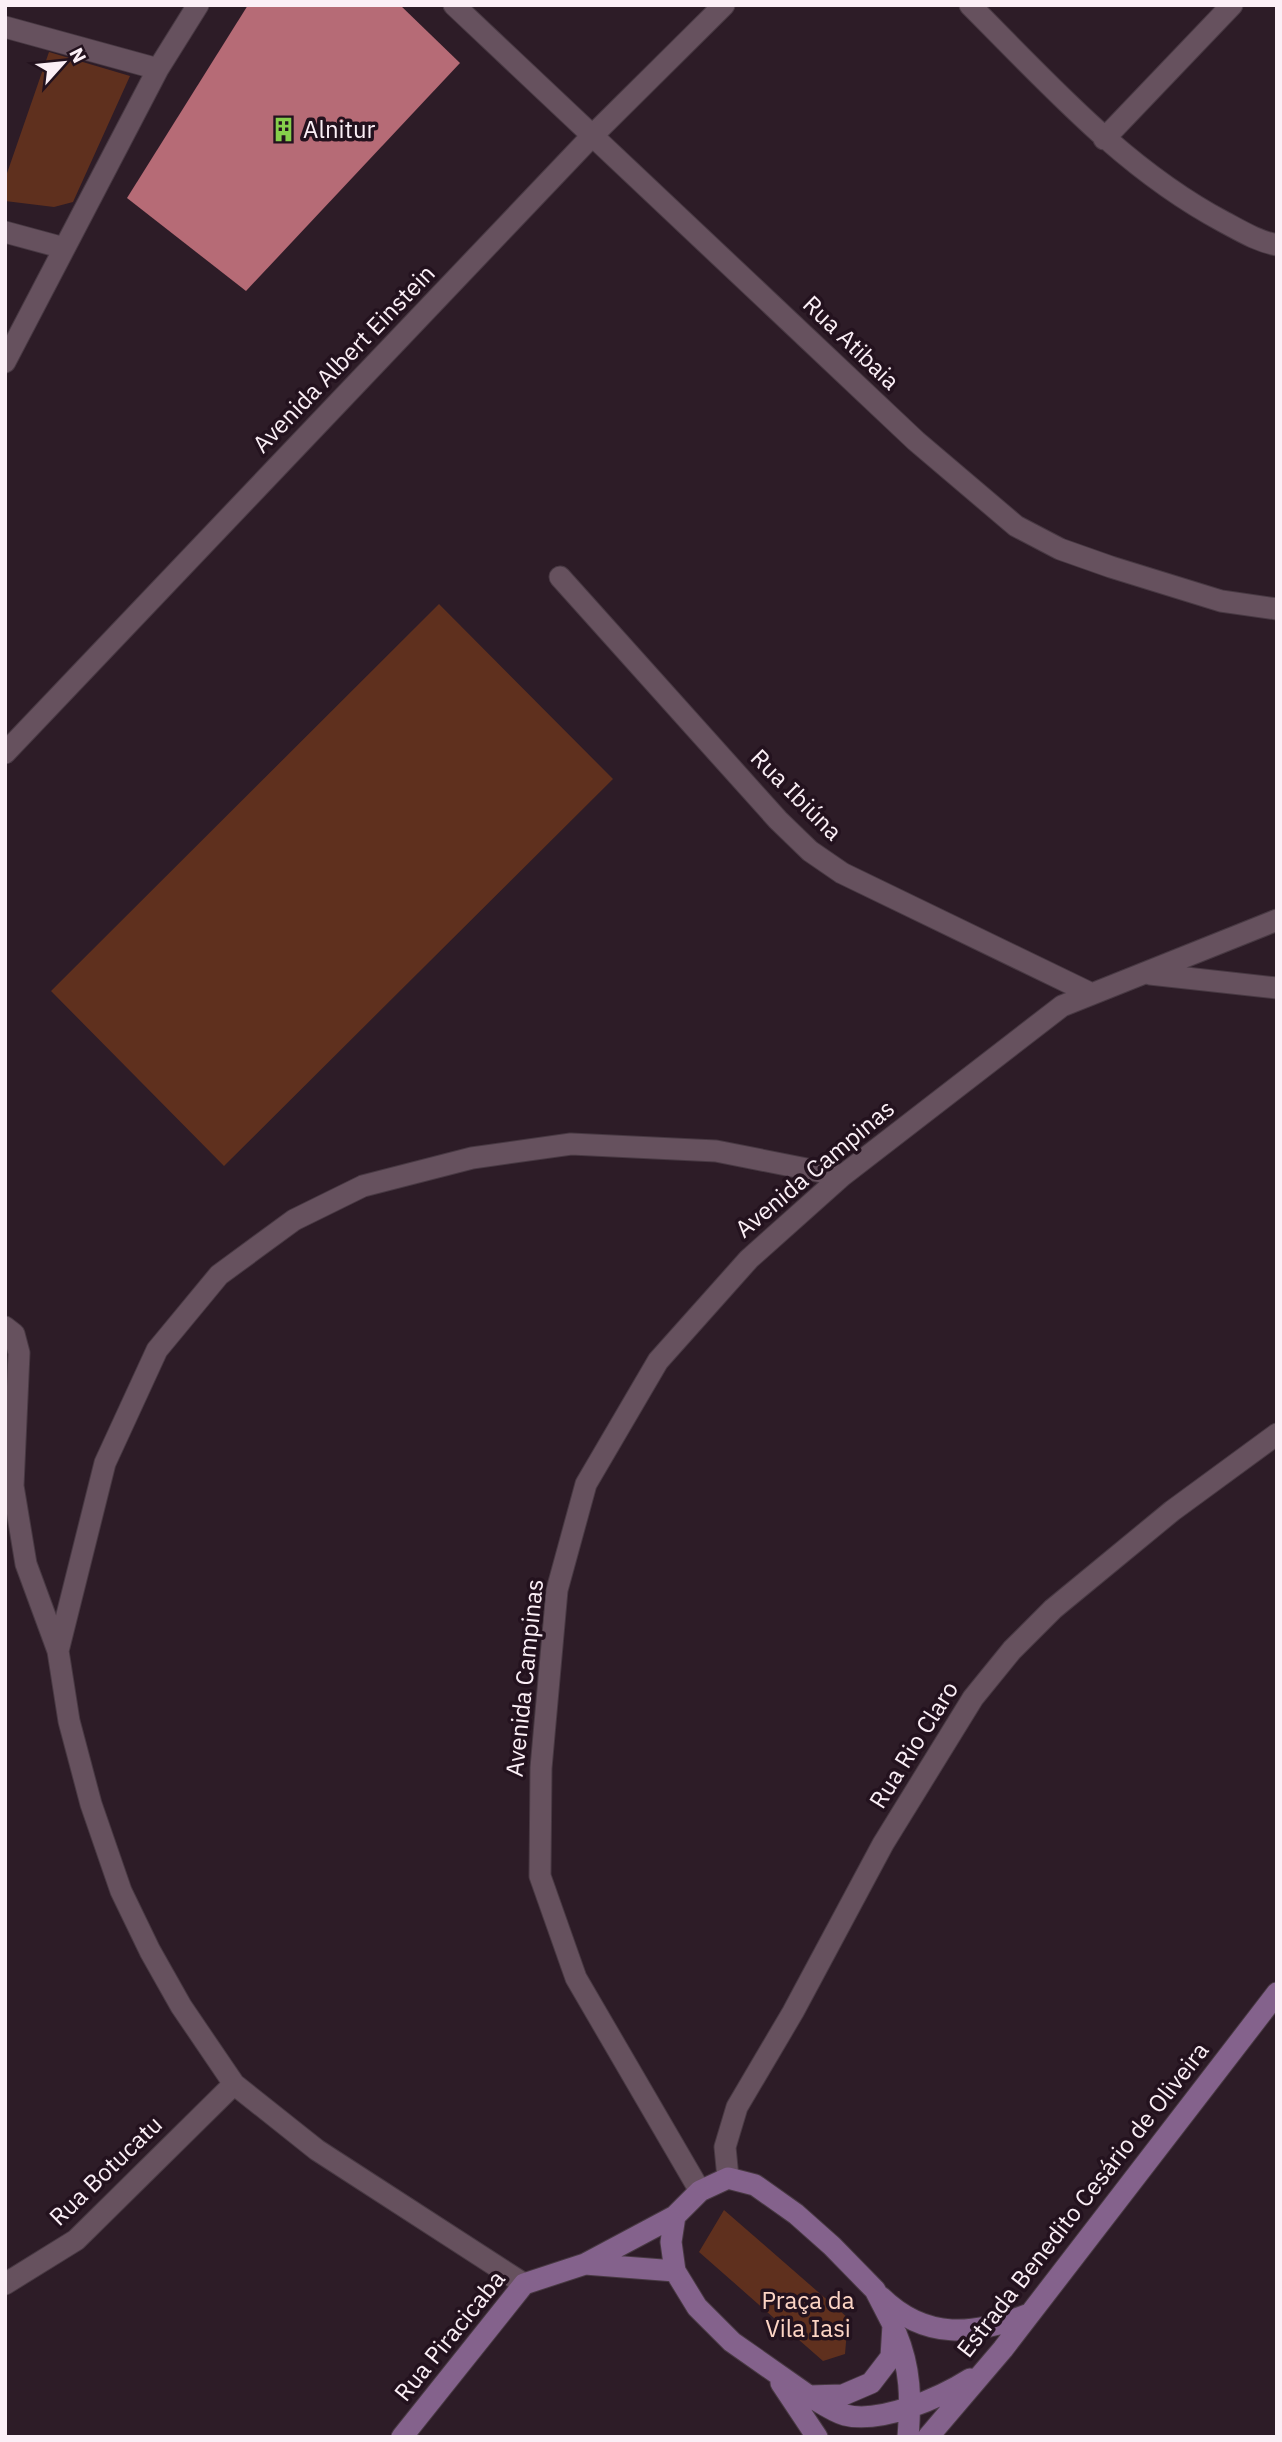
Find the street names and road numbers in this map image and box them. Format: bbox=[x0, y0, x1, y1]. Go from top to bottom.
street label: Avenida Albert Einstein bbox=[245, 257, 442, 459]
street label: Rua Atibaia bbox=[796, 288, 907, 397]
street label: Rua Ibiúna bbox=[744, 742, 850, 847]
street label: Avenida Campinas bbox=[728, 1092, 901, 1244]
street label: Avenida Campinas bbox=[498, 1578, 550, 1778]
street label: Rua Rio Claro bbox=[861, 1675, 965, 1814]
street label: Estrada Benedito Cesário de Oliveira bbox=[949, 2035, 1216, 2364]
street label: Rua Botucatu bbox=[42, 2108, 169, 2232]
street label: Rua Piracicaba bbox=[387, 2263, 512, 2407]

